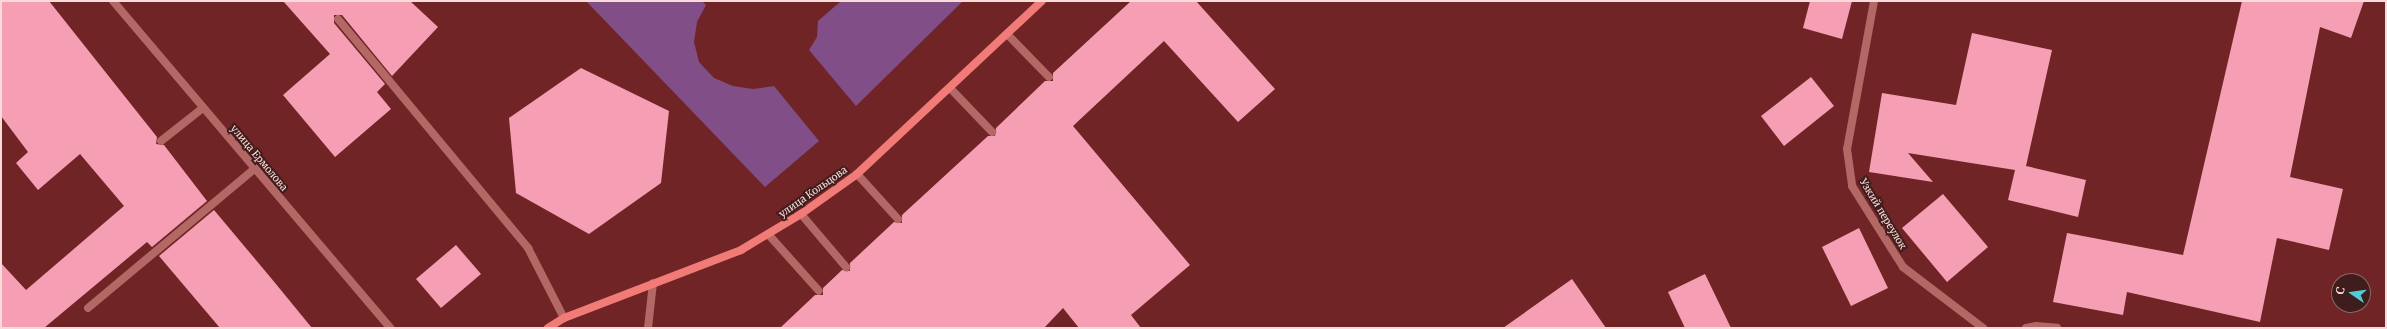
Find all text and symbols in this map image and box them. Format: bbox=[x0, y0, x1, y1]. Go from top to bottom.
street label: улица Ермолова bbox=[228, 123, 290, 193]
street label: улица Кольцова bbox=[776, 164, 850, 220]
street label: Узкий переулок bbox=[1857, 176, 1909, 252]
north arrow bbox=[2331, 273, 2371, 313]
text: С bbox=[2333, 285, 2348, 296]

